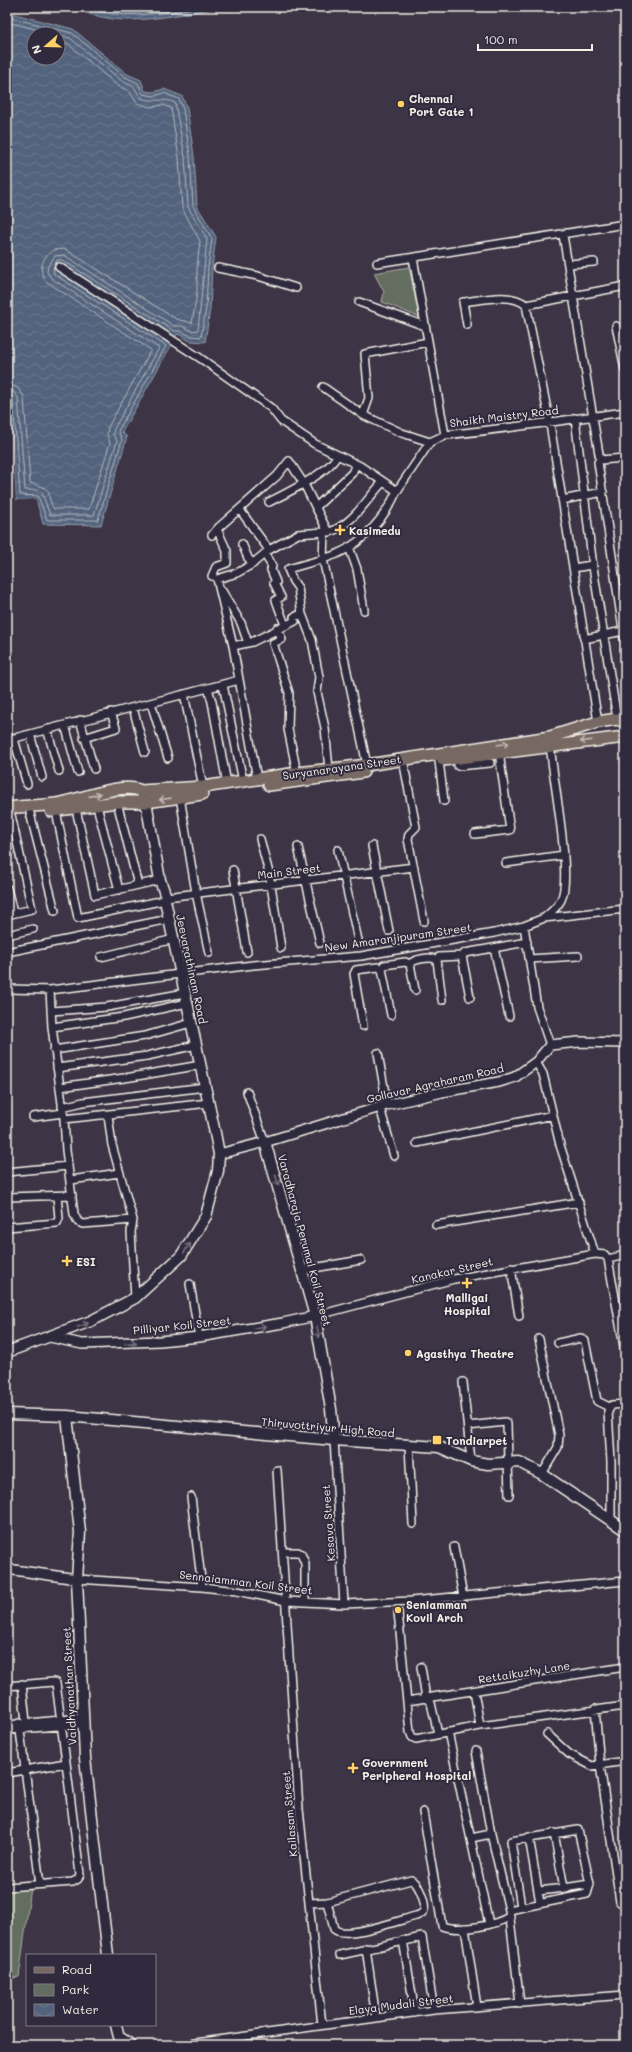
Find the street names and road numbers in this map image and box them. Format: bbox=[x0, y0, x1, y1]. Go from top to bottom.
street label: Shaikh Maistry Road bbox=[449, 402, 559, 430]
street label: Suryanarayana Street bbox=[282, 751, 402, 783]
street label: Main Street bbox=[257, 860, 322, 882]
street label: Jeevarathinam Road bbox=[173, 913, 211, 1025]
street label: New Amaranjipuram Street bbox=[324, 919, 473, 955]
street label: Gollavar Agraharam Road bbox=[365, 1060, 505, 1106]
street label: Varadharaja Perumal Koil Street bbox=[275, 1152, 335, 1328]
street label: Kanakar Street bbox=[410, 1253, 494, 1287]
street label: Pilliyar Koil Street bbox=[132, 1312, 232, 1338]
street label: Thiruvottriyur High Road bbox=[261, 1414, 395, 1440]
street label: Kesava Street bbox=[318, 1484, 338, 1562]
street label: Sennaiamman Koil Street bbox=[179, 1566, 314, 1598]
street label: Vaidhyanathan Street bbox=[58, 1626, 80, 1746]
street label: Rettaikuzhy Lane bbox=[477, 1657, 571, 1687]
street label: Kailasam Street bbox=[278, 1770, 300, 1857]
street label: Elaya Mudali Street bbox=[348, 1990, 454, 2018]

